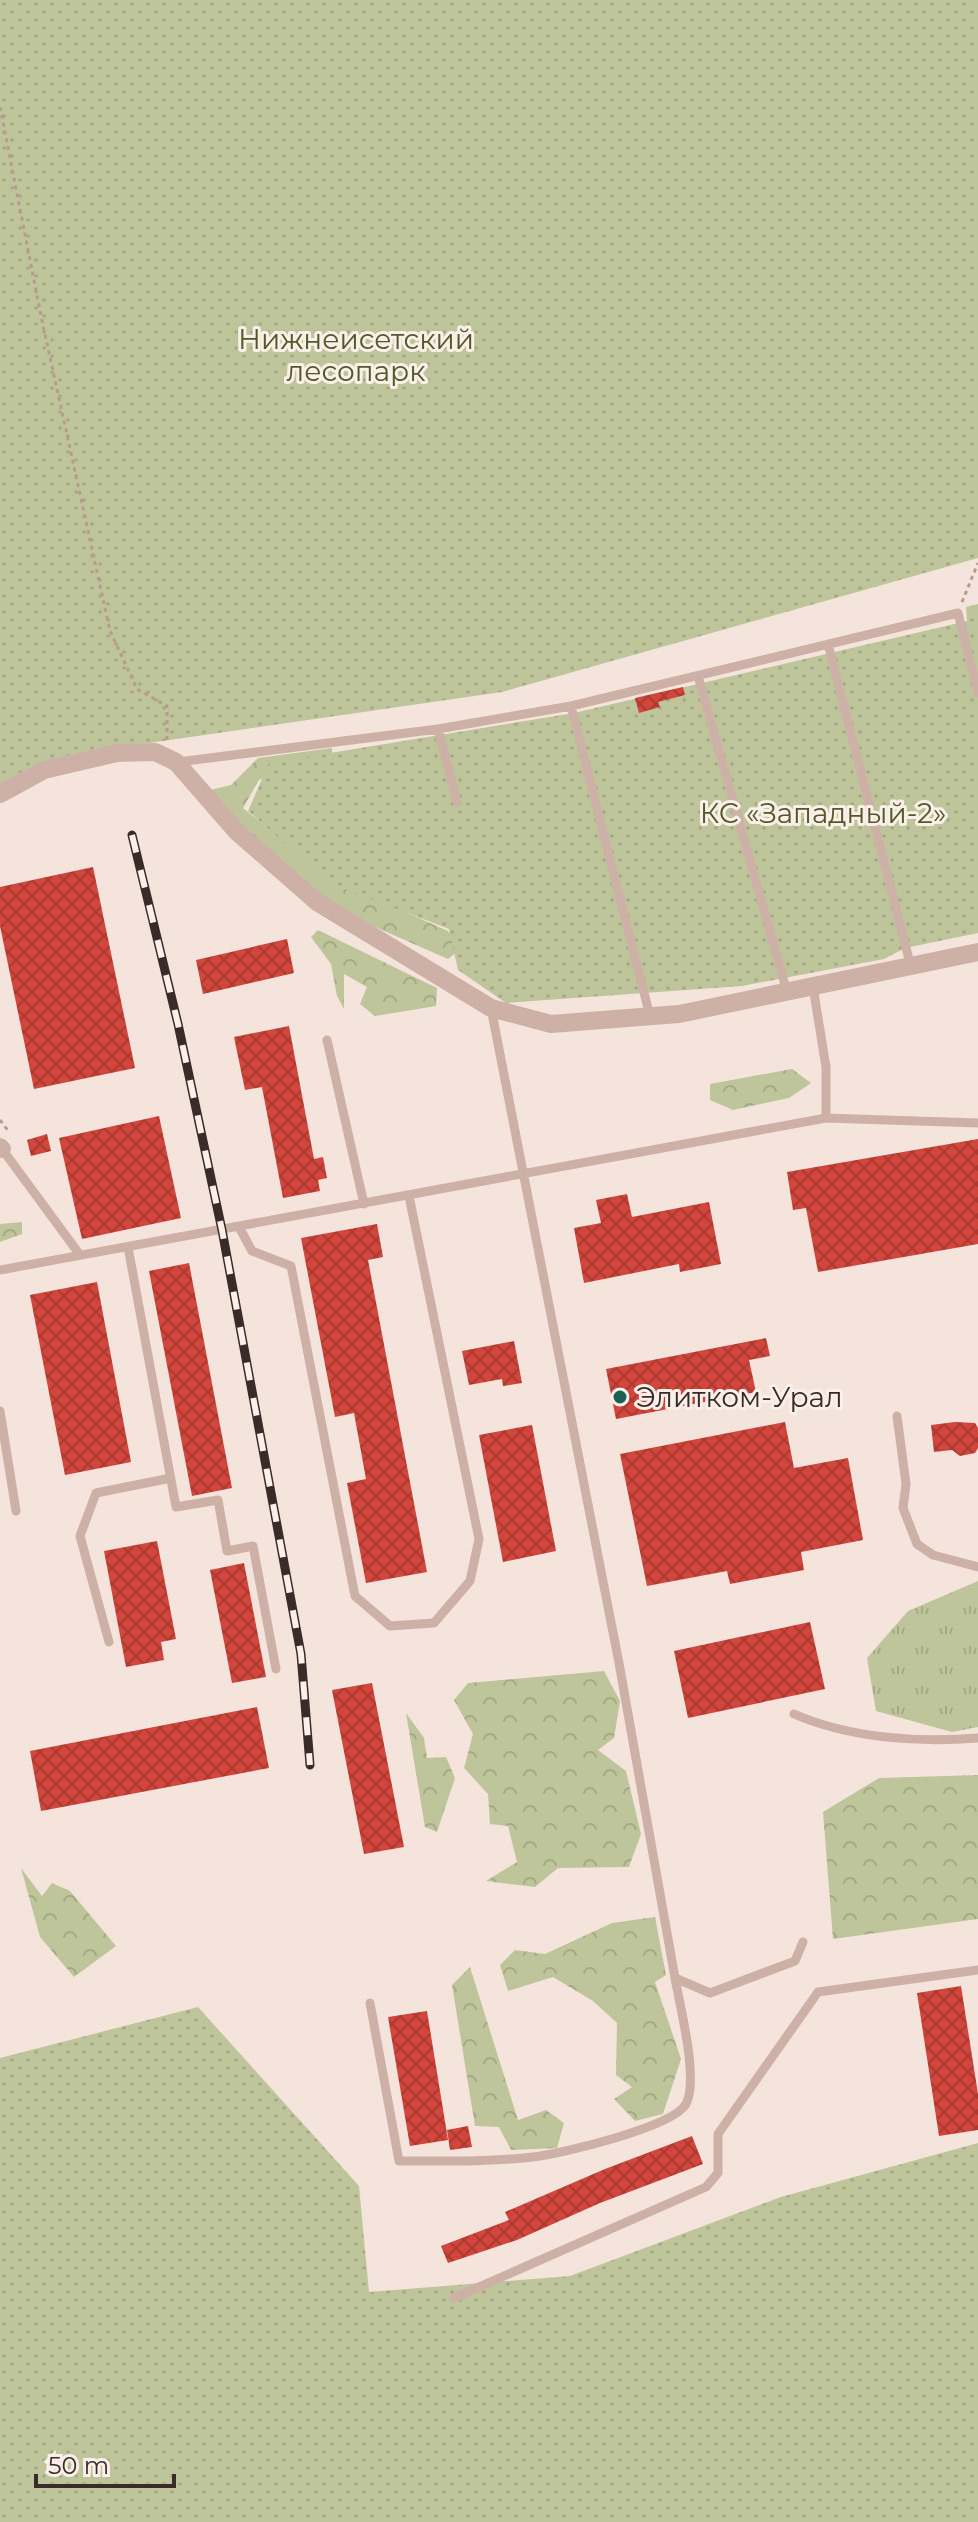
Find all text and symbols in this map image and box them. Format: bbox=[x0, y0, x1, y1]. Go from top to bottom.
park label: Нижнеисетский лесопарк bbox=[238, 322, 474, 388]
park label: КС «Западный-2» bbox=[700, 796, 946, 830]
place label: Элитком-Урал bbox=[636, 1380, 843, 1414]
marker: Элитком-Урал bbox=[611, 1388, 629, 1406]
scale bar bbox=[36, 2438, 174, 2488]
text: 50 m bbox=[48, 2451, 109, 2480]

